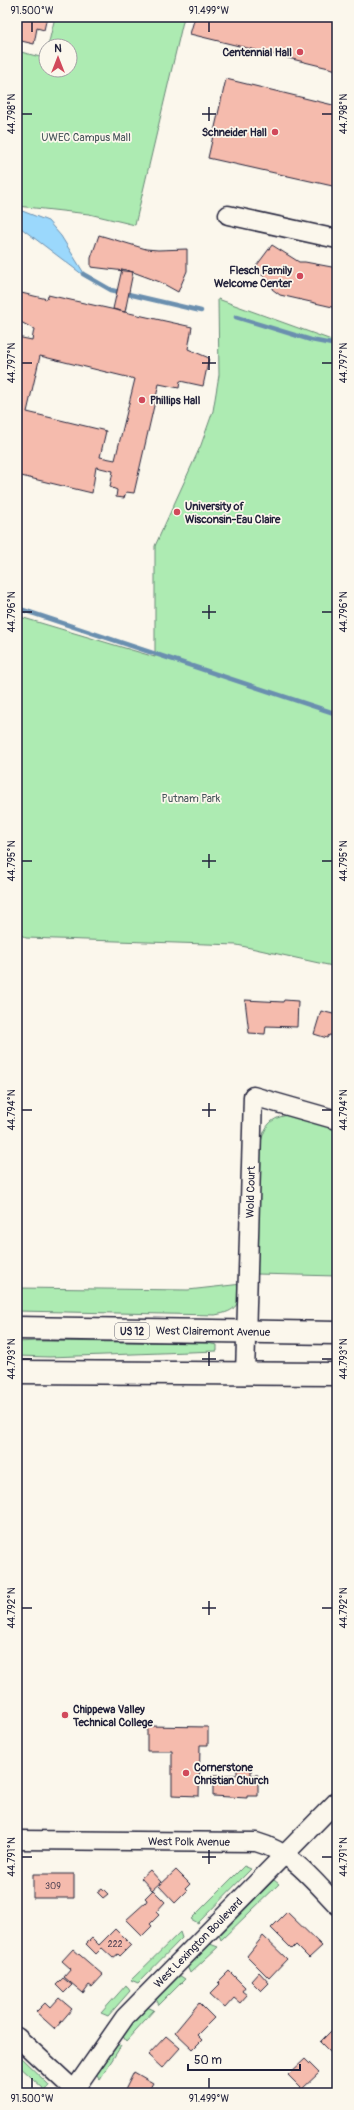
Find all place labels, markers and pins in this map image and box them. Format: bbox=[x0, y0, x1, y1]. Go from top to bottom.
place label: Centennial Hall bbox=[222, 46, 292, 59]
marker: Centennial Hall bbox=[295, 47, 305, 57]
place label: Schneider Hall bbox=[202, 126, 267, 139]
marker: Schneider Hall bbox=[270, 127, 280, 137]
place label: Flesch Family Welcome Center bbox=[214, 264, 293, 290]
marker: Flesch Family Welcome Center bbox=[295, 271, 305, 281]
place label: Phillips Hall bbox=[150, 394, 201, 407]
marker: Phillips Hall bbox=[137, 395, 147, 405]
place label: University of Wisconsin-Eau Claire bbox=[185, 500, 281, 526]
marker: University of Wisconsin-Eau Claire bbox=[172, 507, 182, 517]
place label: Chippewa Valley Technical College bbox=[72, 1703, 153, 1729]
marker: Chippewa Valley Technical College bbox=[60, 1710, 70, 1720]
place label: Cornerstone Christian Church bbox=[194, 1761, 269, 1787]
marker: Cornerstone Christian Church bbox=[181, 1768, 191, 1778]

